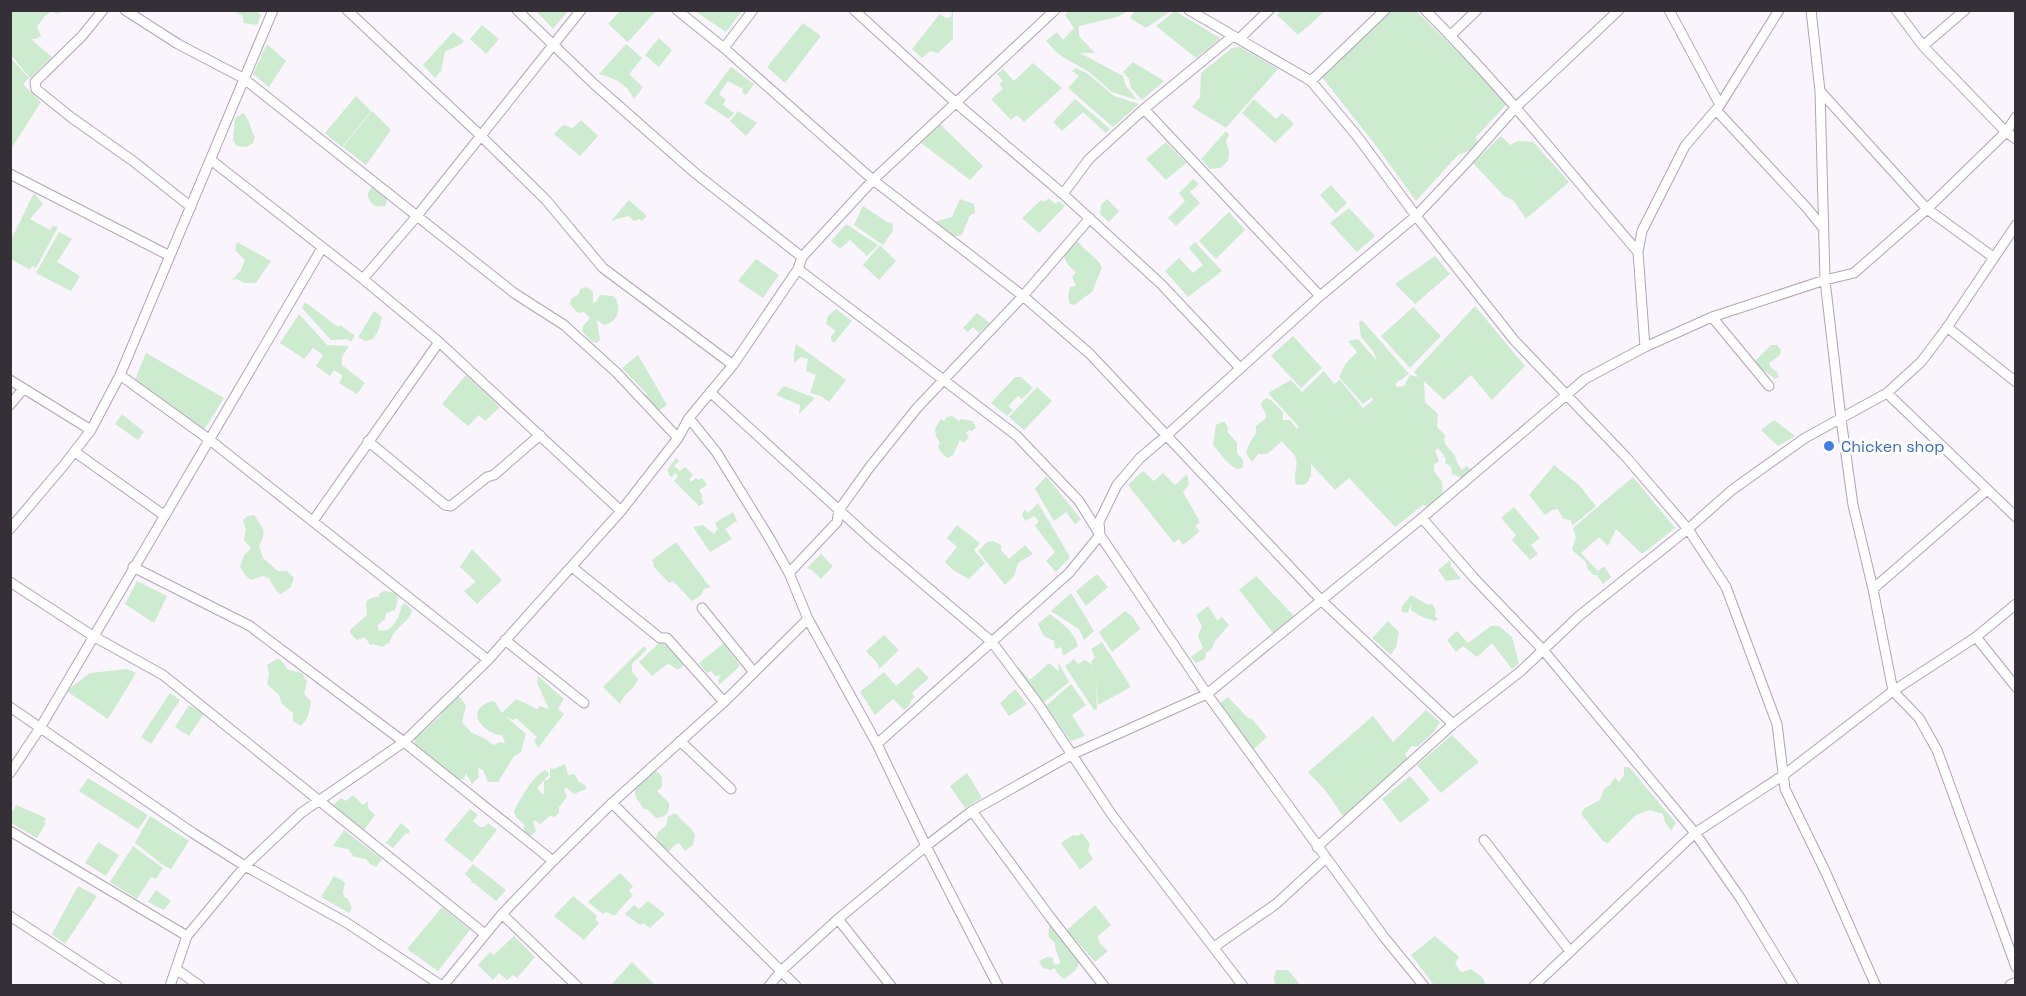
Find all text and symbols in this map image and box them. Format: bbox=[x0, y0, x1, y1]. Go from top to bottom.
place label: Chicken shop bbox=[1841, 436, 1945, 457]
marker: Chicken shop bbox=[1822, 439, 1836, 453]

